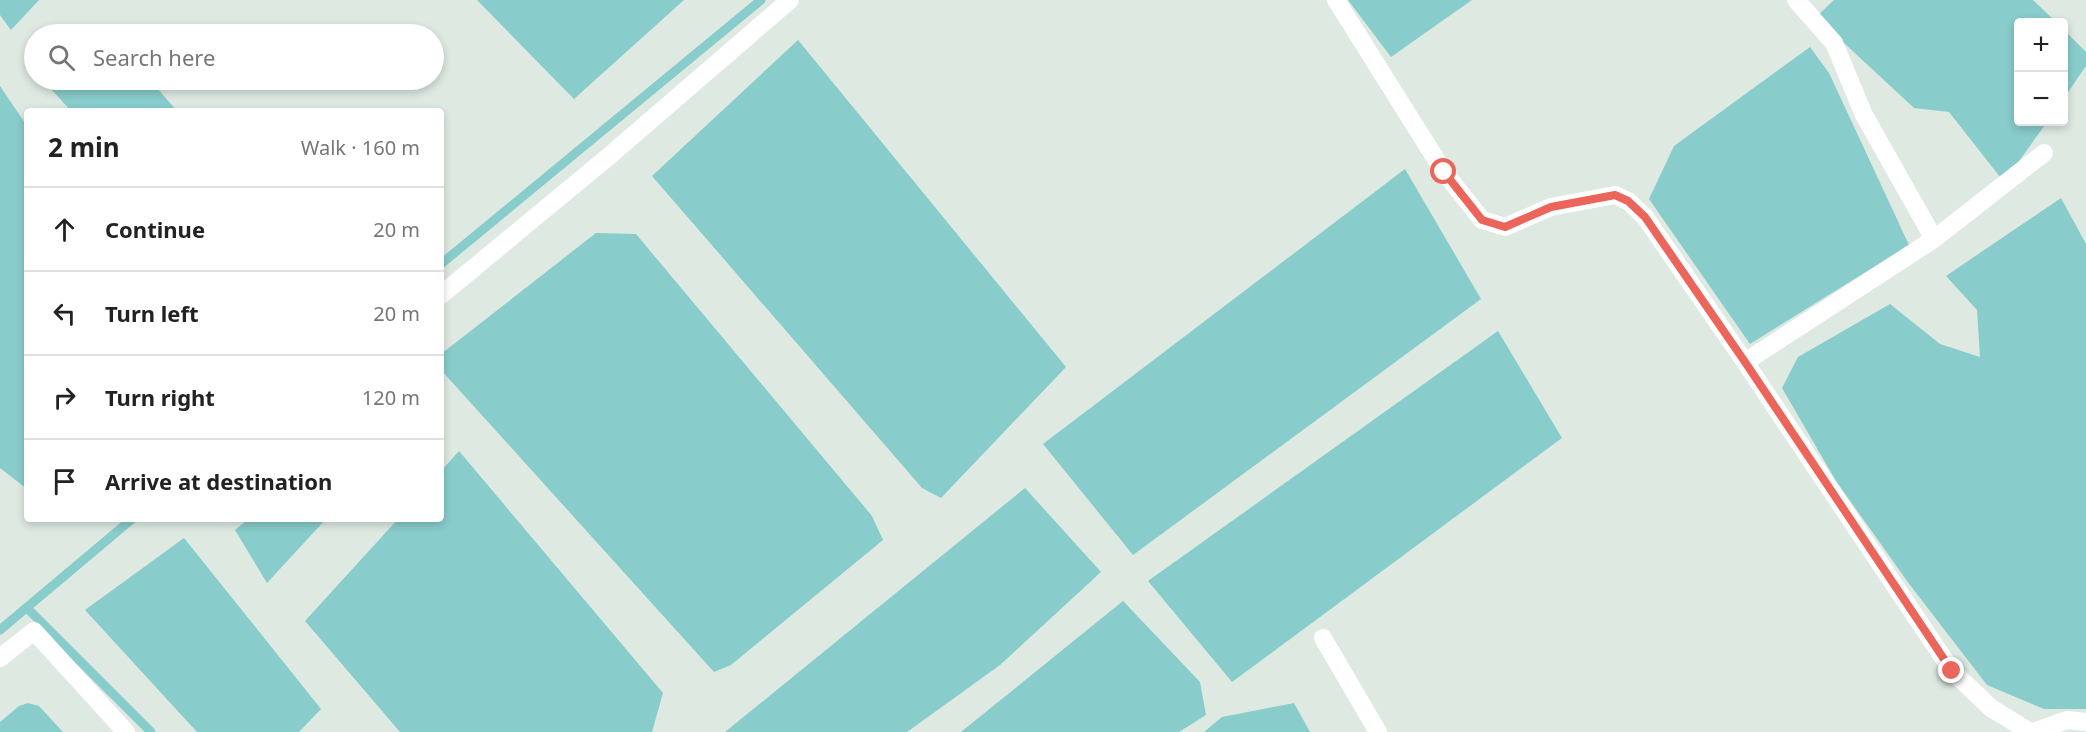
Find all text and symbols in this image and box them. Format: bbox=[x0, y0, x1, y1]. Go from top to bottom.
map controls bbox=[2014, 18, 2068, 126]
button: + bbox=[2014, 18, 2068, 72]
search box bbox=[24, 24, 444, 90]
icon: search bbox=[45, 41, 78, 74]
text: Search here bbox=[93, 42, 215, 72]
button: − bbox=[2014, 72, 2068, 126]
text: 2 min bbox=[48, 129, 120, 165]
text: Walk · 160 m bbox=[301, 134, 420, 161]
route start bbox=[1430, 158, 1456, 184]
icon: ahead bbox=[48, 213, 81, 246]
text: Continue bbox=[105, 214, 205, 244]
text: 20 m bbox=[373, 216, 420, 243]
icon: left bbox=[48, 297, 81, 330]
text: Turn left bbox=[105, 298, 199, 328]
text: 20 m bbox=[373, 300, 420, 327]
icon: right bbox=[48, 381, 81, 414]
text: Turn right bbox=[105, 382, 215, 412]
text: 120 m bbox=[362, 384, 420, 411]
icon: arrive bbox=[48, 465, 81, 498]
text: Arrive at destination bbox=[105, 466, 332, 496]
route end bbox=[1938, 657, 1964, 683]

